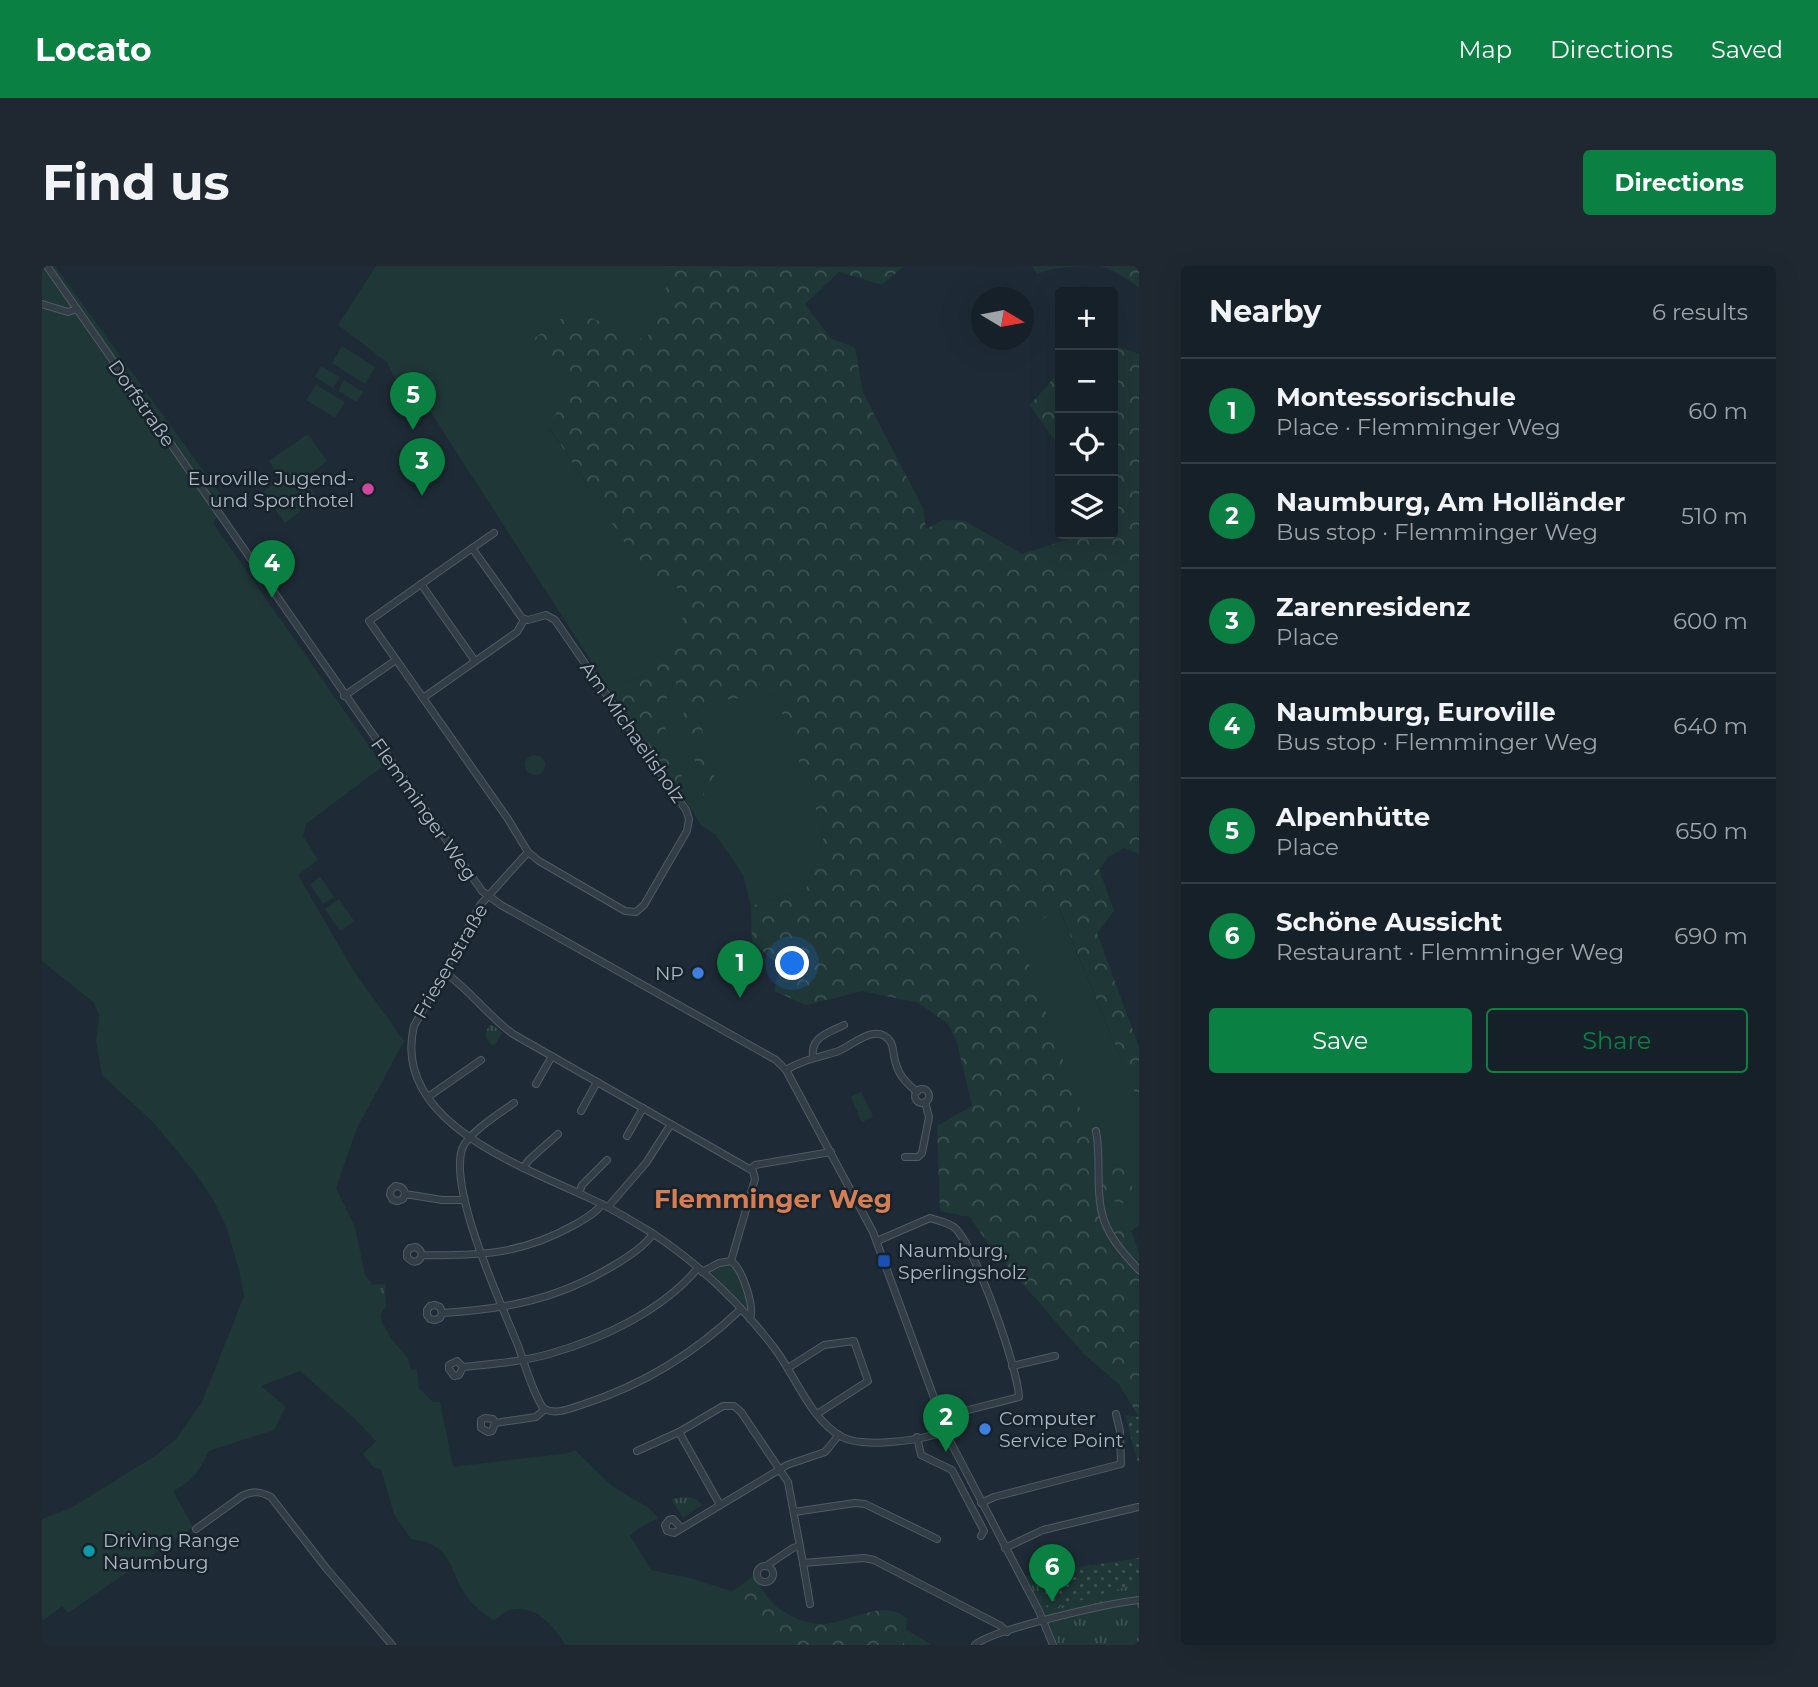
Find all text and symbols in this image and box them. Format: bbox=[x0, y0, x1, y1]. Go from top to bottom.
text: Locato bbox=[35, 29, 152, 69]
text: Map bbox=[1459, 35, 1512, 64]
text: Directions bbox=[1550, 35, 1673, 64]
text: Saved bbox=[1711, 35, 1783, 64]
button: Directions bbox=[1583, 150, 1776, 215]
text: Find us bbox=[42, 153, 230, 212]
north arrow bbox=[971, 287, 1034, 350]
map controls bbox=[1055, 287, 1118, 539]
button: + bbox=[1055, 287, 1118, 350]
text: Nearby bbox=[1209, 293, 1321, 330]
text: 6 results bbox=[1652, 298, 1748, 326]
button: − bbox=[1055, 350, 1118, 413]
street label: Dorfstraße bbox=[103, 355, 180, 451]
pin: 5 bbox=[390, 372, 436, 430]
text: Montessorischule bbox=[1276, 381, 1516, 413]
text: 1 bbox=[1227, 397, 1237, 425]
text: 60 m bbox=[1688, 397, 1748, 425]
button: locate bbox=[1055, 413, 1118, 476]
text: Place · Flemminger Weg bbox=[1276, 413, 1561, 441]
pin: 3 bbox=[399, 438, 445, 496]
place label: Euroville Jugend- und Sporthotel bbox=[188, 467, 354, 512]
button: layers bbox=[1055, 476, 1118, 539]
marker: Euroville Jugend- und Sporthotel bbox=[360, 481, 376, 497]
text: Naumburg, Am Holländer bbox=[1276, 486, 1625, 518]
text: 2 bbox=[1225, 502, 1239, 530]
text: 510 m bbox=[1681, 502, 1748, 530]
text: Bus stop · Flemminger Weg bbox=[1276, 518, 1598, 546]
pin: 4 bbox=[249, 540, 295, 598]
text: Zarenresidenz bbox=[1276, 591, 1470, 623]
text: 3 bbox=[1225, 607, 1239, 635]
text: 600 m bbox=[1673, 607, 1748, 635]
text: Place bbox=[1276, 623, 1339, 651]
street label: Am Michaelisholz bbox=[575, 657, 690, 807]
text: Naumburg, Euroville bbox=[1276, 696, 1556, 728]
text: 4 bbox=[1224, 712, 1240, 740]
text: 640 m bbox=[1673, 712, 1748, 740]
text: Bus stop · Flemminger Weg bbox=[1276, 728, 1598, 756]
street label: Flemminger Weg bbox=[366, 734, 481, 885]
text: Alpenhütte bbox=[1276, 801, 1430, 833]
text: 5 bbox=[1225, 817, 1239, 845]
text: 650 m bbox=[1675, 817, 1748, 845]
text: Place bbox=[1276, 833, 1339, 861]
street label: Friesenstraße bbox=[408, 900, 493, 1023]
text: Schöne Aussicht bbox=[1276, 906, 1502, 938]
text: 6 bbox=[1225, 922, 1239, 950]
text: 690 m bbox=[1674, 922, 1748, 950]
text: Restaurant · Flemminger Weg bbox=[1276, 938, 1624, 966]
pin: 1 bbox=[717, 940, 763, 998]
your location bbox=[775, 946, 809, 980]
place label: NP bbox=[655, 962, 684, 985]
marker: NP bbox=[690, 965, 706, 981]
button: Save bbox=[1209, 1008, 1472, 1073]
button: Share bbox=[1486, 1008, 1748, 1073]
district label: Flemminger Weg bbox=[654, 1183, 892, 1215]
place label: Naumburg, Sperlingsholz bbox=[898, 1239, 1026, 1284]
marker: Naumburg, Sperlingsholz bbox=[876, 1253, 892, 1269]
pin: 2 bbox=[923, 1394, 969, 1452]
place label: Computer Service Point bbox=[999, 1407, 1124, 1452]
marker: Computer Service Point bbox=[977, 1421, 993, 1437]
place label: Driving Range Naumburg bbox=[103, 1529, 240, 1574]
marker: Driving Range Naumburg bbox=[81, 1543, 97, 1559]
pin: 6 bbox=[1029, 1544, 1075, 1602]

